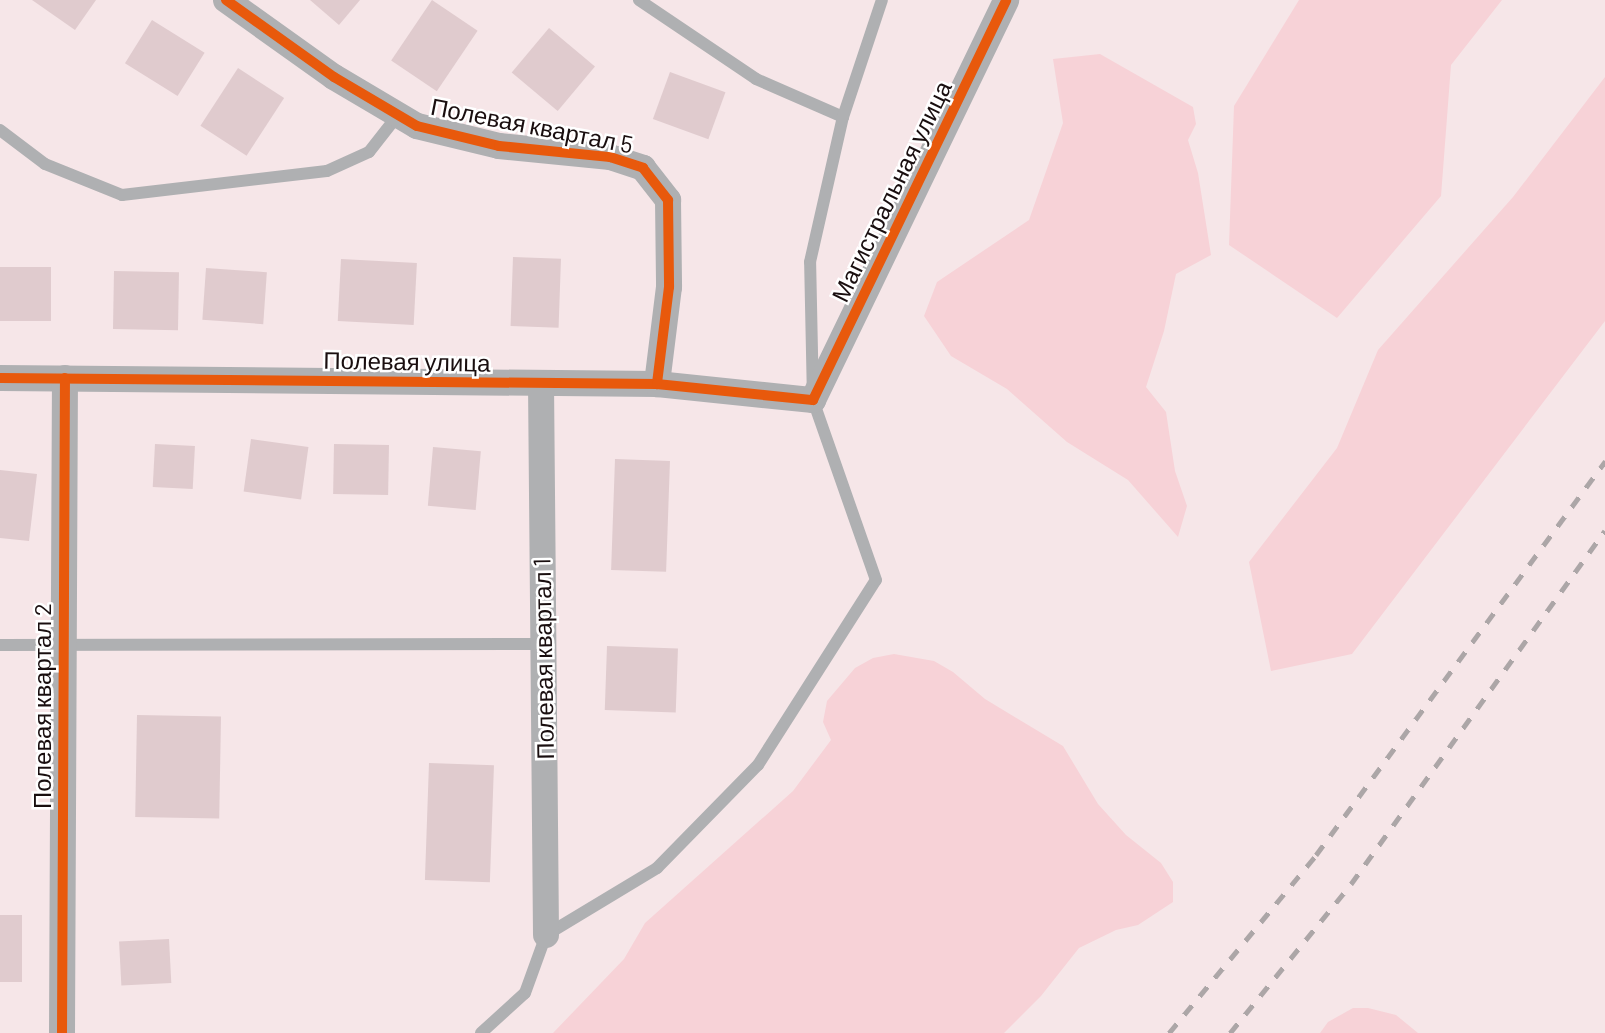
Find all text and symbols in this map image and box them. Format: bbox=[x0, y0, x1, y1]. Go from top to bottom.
street label: Магистральная улица bbox=[825, 76, 957, 306]
street label: Полевая квартал 5 bbox=[428, 91, 636, 159]
street label: Полевая улица bbox=[323, 345, 491, 377]
street label: Полевая квартал 1 bbox=[527, 558, 559, 760]
street label: Полевая квартал 2 bbox=[28, 603, 56, 809]

